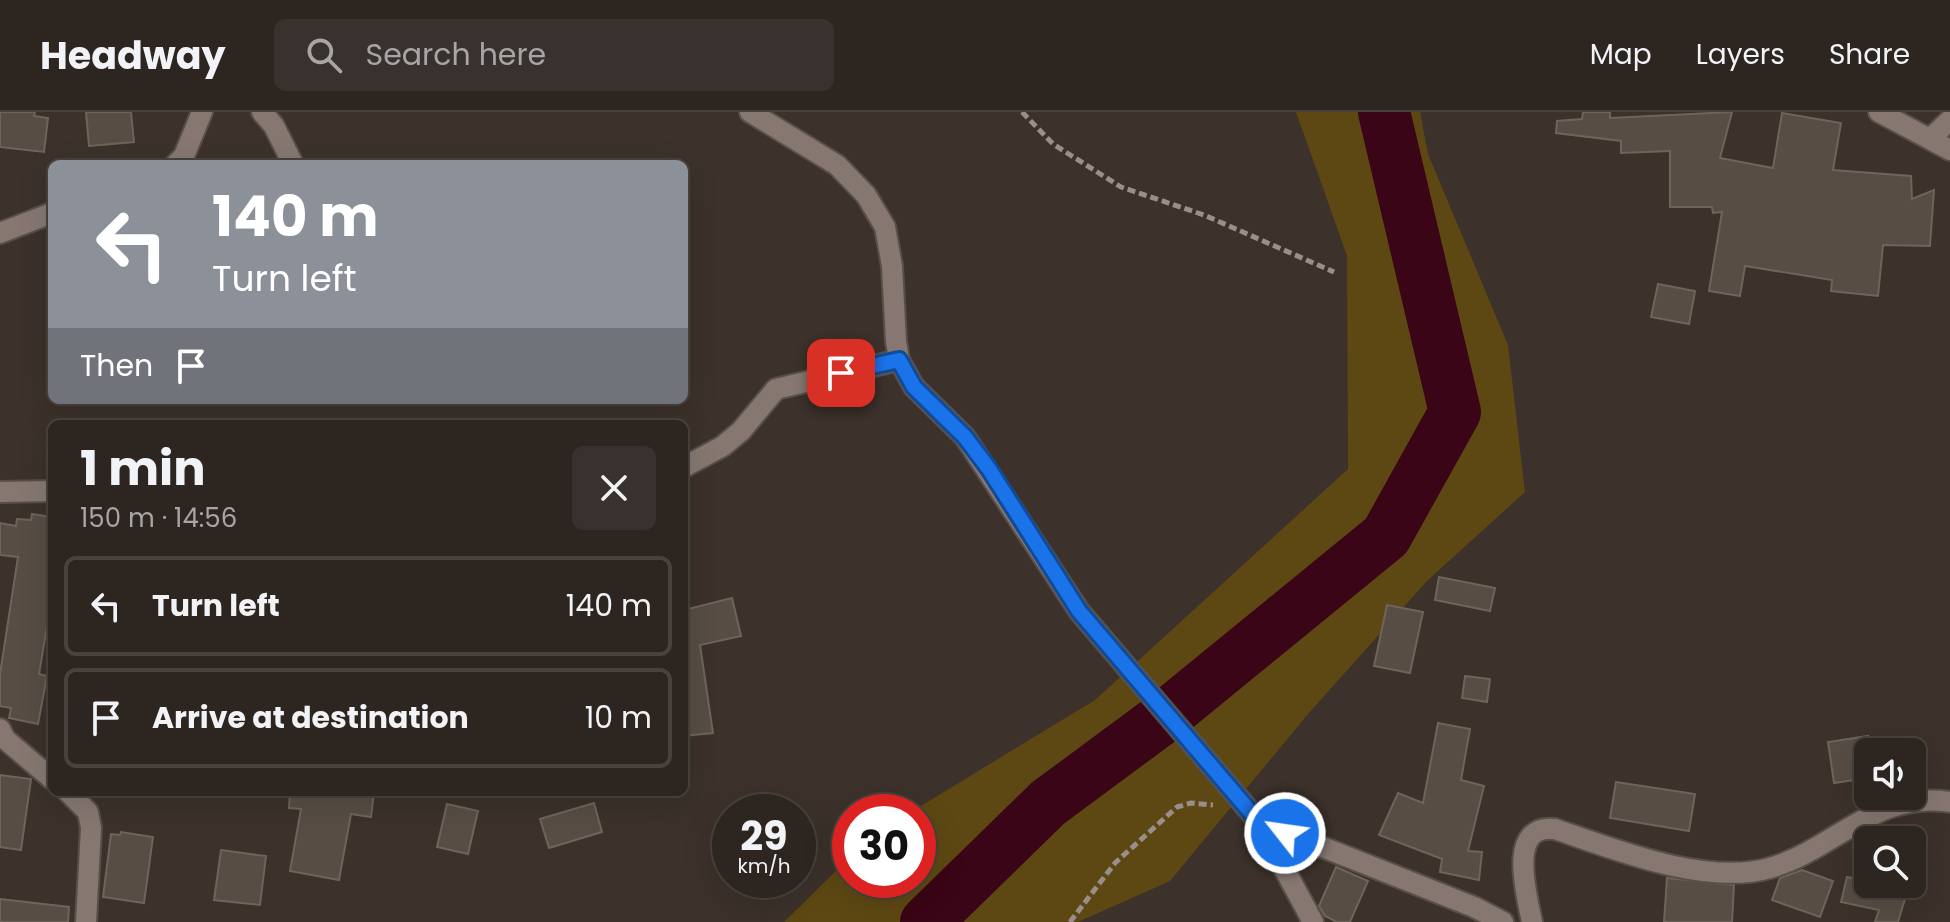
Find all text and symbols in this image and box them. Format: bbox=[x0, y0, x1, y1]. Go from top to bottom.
search box bbox=[274, 19, 834, 91]
text: Headway bbox=[40, 29, 226, 82]
icon: search bbox=[302, 33, 346, 77]
text: Search here bbox=[366, 33, 546, 76]
text: Map bbox=[1590, 35, 1652, 74]
text: Layers bbox=[1696, 35, 1785, 74]
text: Share bbox=[1829, 35, 1910, 74]
text: 140 m bbox=[212, 177, 379, 256]
icon: left bbox=[80, 192, 184, 296]
text: Turn left bbox=[212, 253, 357, 304]
pin bbox=[807, 339, 875, 407]
text: Then bbox=[80, 344, 153, 387]
icon: arrive bbox=[169, 344, 213, 388]
icon: arrive bbox=[819, 351, 863, 395]
text: 1 min bbox=[80, 435, 206, 502]
button: close bbox=[572, 446, 656, 530]
text: 150 m · 14:56 bbox=[80, 500, 237, 536]
icon: left bbox=[84, 584, 128, 628]
text: Turn left bbox=[152, 584, 280, 627]
text: 140 m bbox=[566, 584, 652, 627]
icon: arrive bbox=[84, 696, 128, 740]
text: Arrive at destination bbox=[152, 696, 469, 739]
text: 10 m bbox=[585, 696, 652, 739]
map controls bbox=[1854, 738, 1926, 898]
button: sound bbox=[1854, 738, 1926, 810]
position arrow bbox=[1243, 791, 1327, 875]
speed limit sign: 30 bbox=[832, 794, 936, 898]
text: 29 bbox=[740, 808, 788, 864]
button: search bbox=[1854, 826, 1926, 898]
text: km/h bbox=[737, 852, 791, 880]

